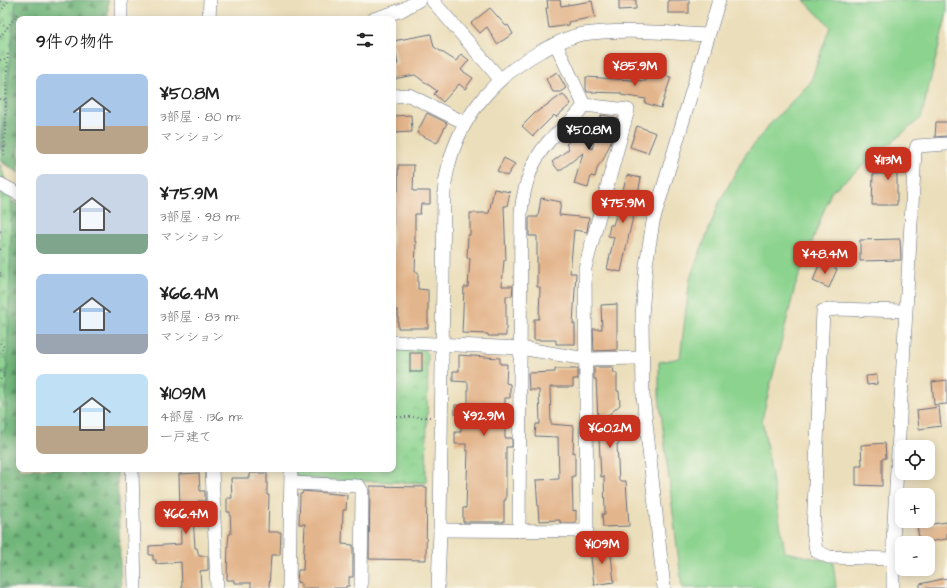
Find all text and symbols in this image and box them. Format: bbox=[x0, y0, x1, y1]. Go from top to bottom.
icon: filters bbox=[354, 29, 376, 51]
text: 9件の物件 bbox=[36, 30, 114, 54]
pin: ¥85.9M bbox=[602, 53, 668, 87]
text: ¥85.9M bbox=[613, 57, 657, 75]
text: ¥50.8M bbox=[160, 82, 219, 106]
icon: home bbox=[68, 90, 116, 138]
text: 3部屋 · 80 m² bbox=[160, 108, 242, 126]
pin: ¥50.8M bbox=[556, 117, 622, 151]
text: ¥50.8M bbox=[566, 121, 612, 139]
text: マンション bbox=[160, 128, 224, 146]
pin: ¥113M bbox=[860, 147, 916, 181]
text: ¥113M bbox=[874, 151, 902, 169]
text: ¥75.9M bbox=[160, 182, 218, 206]
icon: home bbox=[68, 190, 116, 238]
pin: ¥75.9M bbox=[590, 190, 656, 224]
text: ¥75.9M bbox=[601, 194, 645, 212]
text: 3部屋 · 98 m² bbox=[160, 208, 241, 226]
text: マンション bbox=[160, 228, 224, 246]
pin: ¥48.4M bbox=[792, 241, 858, 275]
text: ¥48.4M bbox=[802, 245, 848, 263]
text: ¥66.4M bbox=[160, 282, 218, 306]
icon: home bbox=[68, 290, 116, 338]
text: 3部屋 · 83 m² bbox=[160, 308, 240, 326]
text: マンション bbox=[160, 328, 224, 346]
text: ¥109M bbox=[160, 382, 206, 406]
icon: home bbox=[68, 390, 116, 438]
pin: ¥92.9M bbox=[451, 403, 517, 437]
text: ¥92.9M bbox=[463, 407, 505, 425]
text: 4部屋 · 136 m² bbox=[160, 408, 244, 426]
pin: ¥60.2M bbox=[577, 415, 643, 449]
text: ¥60.2M bbox=[588, 419, 632, 437]
text: 一戸建て bbox=[160, 428, 212, 446]
map controls bbox=[895, 440, 935, 576]
button: locate bbox=[895, 440, 935, 480]
button: + bbox=[895, 488, 935, 528]
pin: ¥66.4M bbox=[153, 501, 219, 535]
text: ¥66.4M bbox=[164, 505, 208, 523]
pin: ¥109M bbox=[574, 531, 630, 565]
text: ¥109M bbox=[585, 535, 619, 553]
button: − bbox=[895, 536, 935, 576]

